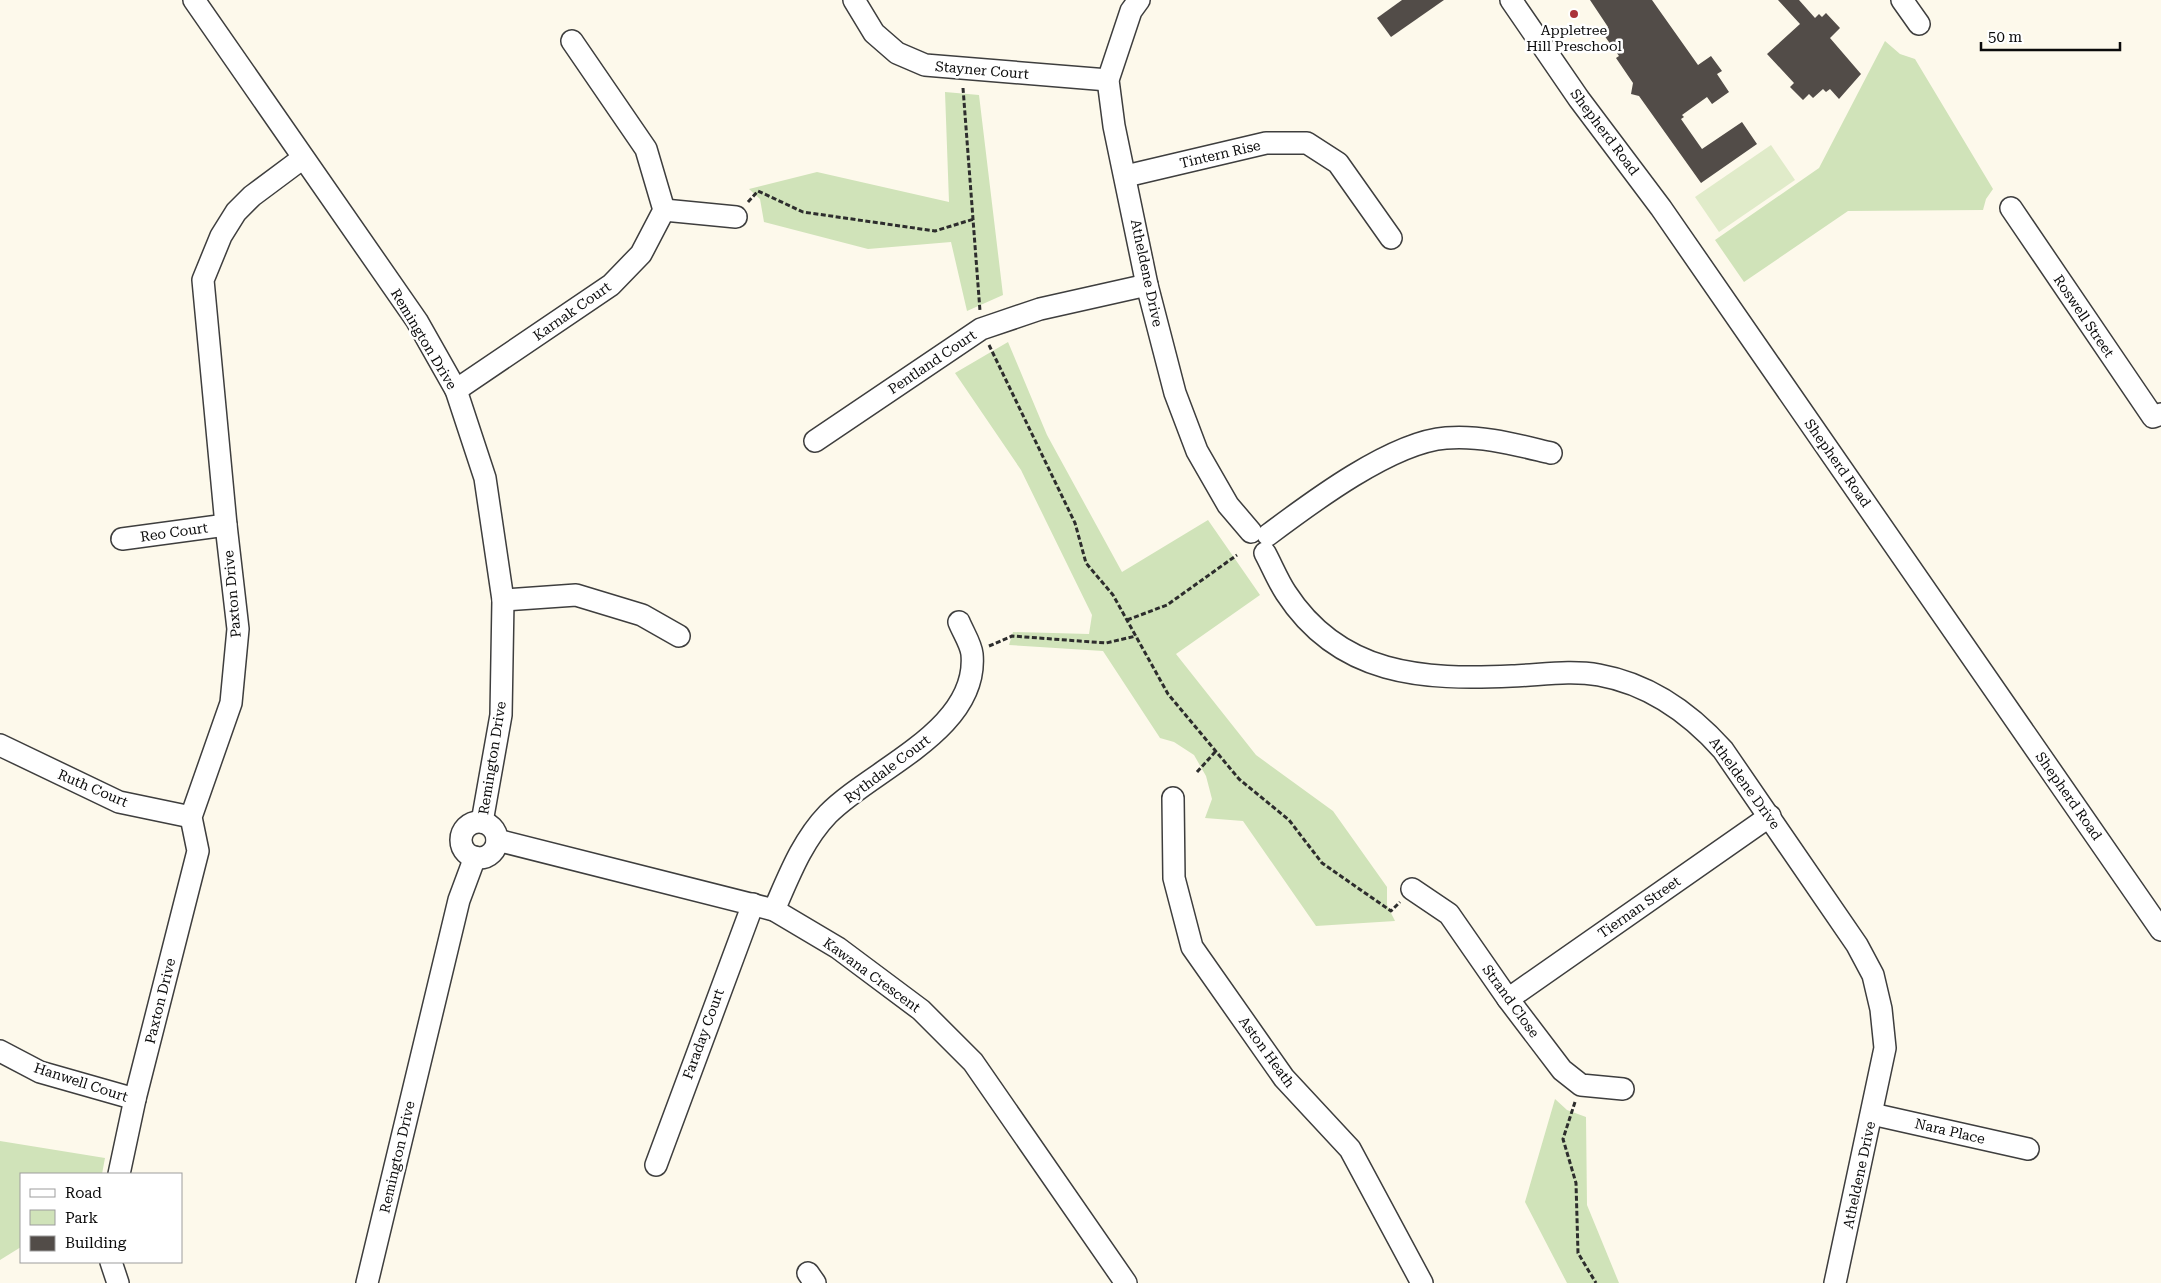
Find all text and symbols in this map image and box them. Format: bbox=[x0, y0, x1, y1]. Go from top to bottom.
marker: Appletree Hill Preschool bbox=[1568, 8, 1580, 20]
scale bar bbox=[1981, 20, 2120, 52]
place label: Appletree Hill Preschool bbox=[1526, 22, 1622, 54]
text: 50 m bbox=[1988, 28, 2023, 46]
street label: Stayner Court bbox=[934, 58, 1030, 82]
street label: Shepherd Road bbox=[1567, 86, 1643, 178]
street label: Tintern Rise bbox=[1178, 137, 1262, 171]
street label: Atheldene Drive bbox=[1128, 218, 1166, 328]
street label: Roswell Street bbox=[2051, 272, 2117, 360]
street label: Karnak Court bbox=[530, 278, 614, 344]
street label: Remington Drive bbox=[388, 286, 460, 392]
street label: Pentland Court bbox=[885, 327, 979, 397]
street label: Shepherd Road bbox=[1802, 416, 1874, 510]
street label: Reo Court bbox=[139, 519, 209, 545]
street label: Paxton Drive bbox=[220, 549, 244, 638]
street label: Remington Drive bbox=[475, 700, 509, 816]
street label: Rythdale Court bbox=[841, 732, 933, 806]
street label: Atheldene Drive bbox=[1706, 734, 1784, 832]
street label: Shepherd Road bbox=[2033, 749, 2105, 843]
street label: Ruth Court bbox=[56, 766, 130, 810]
street label: Tiernan Street bbox=[1595, 873, 1683, 941]
street label: Kawana Crescent bbox=[820, 934, 924, 1016]
street label: Paxton Drive bbox=[142, 956, 178, 1045]
street label: Strand Close bbox=[1479, 962, 1543, 1041]
street label: Faraday Court bbox=[679, 987, 727, 1081]
street label: Aston Heath bbox=[1236, 1013, 1298, 1091]
street label: Hanwell Court bbox=[32, 1059, 130, 1105]
street label: Remington Drive bbox=[376, 1099, 418, 1215]
street label: Nara Place bbox=[1913, 1115, 1987, 1147]
street label: Atheldene Drive bbox=[1840, 1120, 1878, 1230]
legend bbox=[20, 1173, 182, 1263]
text: Road bbox=[65, 1184, 102, 1202]
text: Park bbox=[65, 1209, 99, 1227]
text: Building bbox=[65, 1234, 127, 1252]

